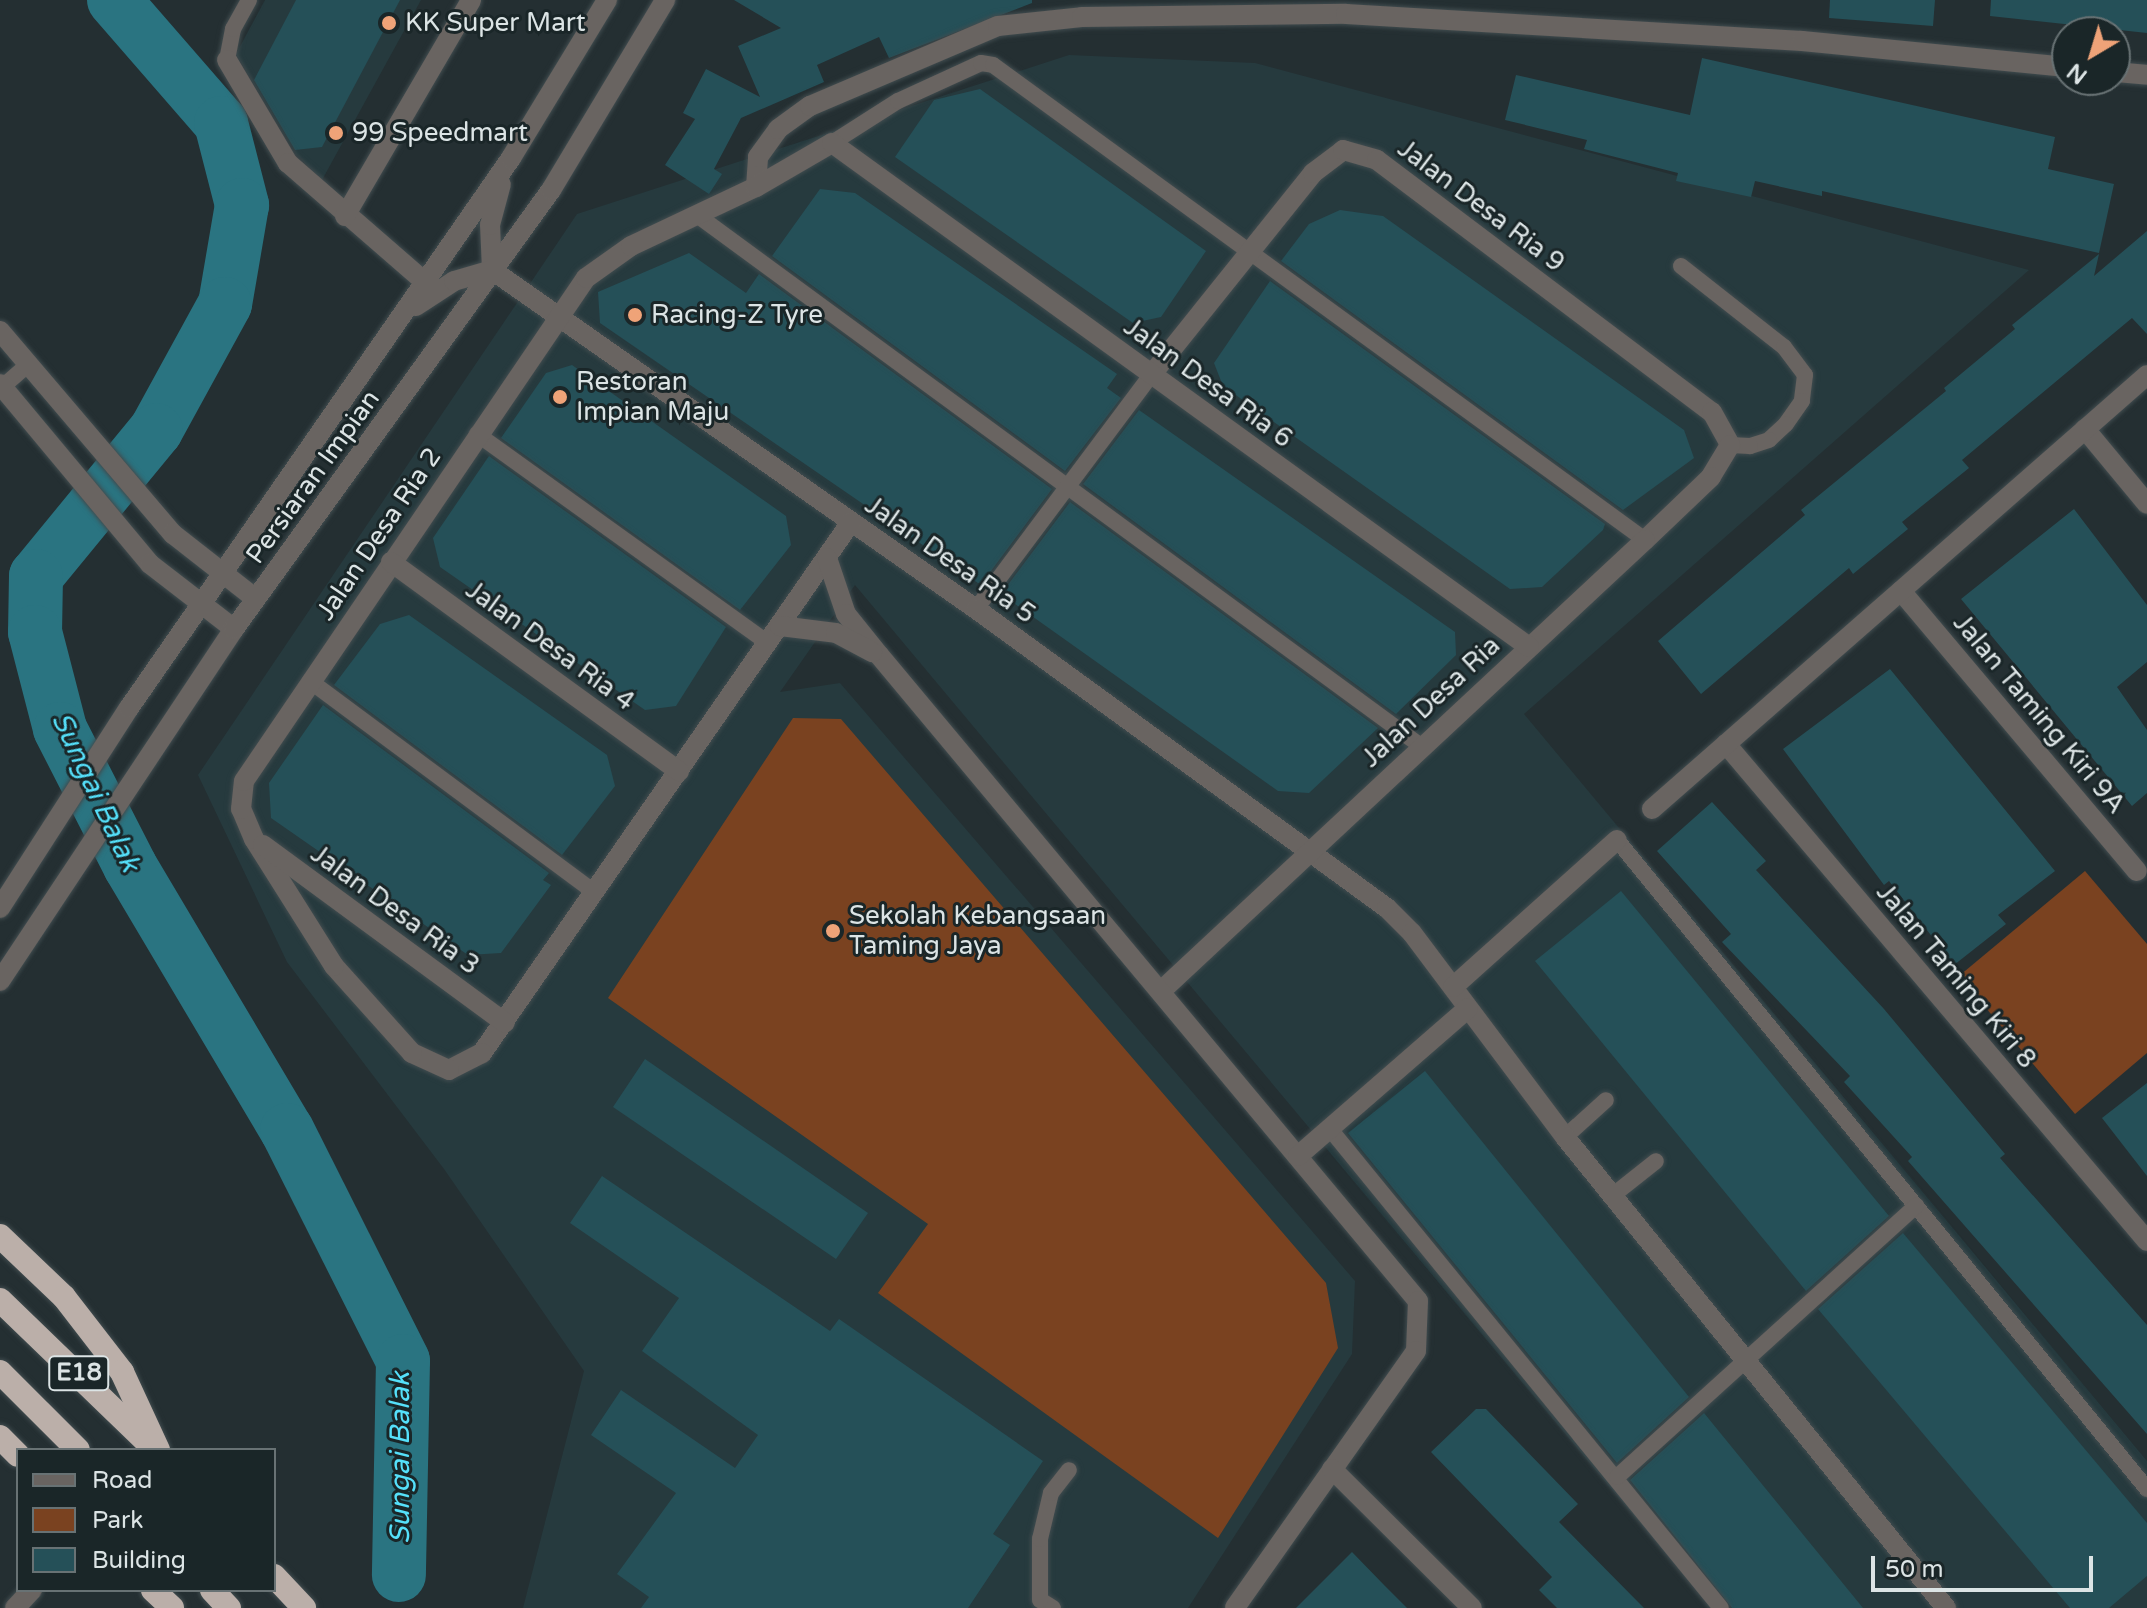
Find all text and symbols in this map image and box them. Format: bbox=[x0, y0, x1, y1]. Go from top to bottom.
place label: KK Super Mart bbox=[405, 7, 586, 39]
marker: KK Super Mart bbox=[380, 14, 398, 32]
north arrow bbox=[2051, 16, 2131, 96]
text: N bbox=[2062, 58, 2092, 89]
place label: 99 Speedmart bbox=[352, 117, 528, 149]
marker: 99 Speedmart bbox=[327, 124, 345, 142]
street label: Jalan Desa Ria 9 bbox=[1391, 133, 1571, 279]
place label: Racing-Z Tyre bbox=[651, 299, 823, 331]
marker: Racing-Z Tyre bbox=[626, 306, 644, 324]
street label: Jalan Desa Ria 6 bbox=[1118, 311, 1298, 455]
place label: Restoran Impian Maju bbox=[576, 366, 729, 428]
street label: Persiaran Impian bbox=[240, 384, 386, 570]
marker: Restoran Impian Maju bbox=[551, 388, 569, 406]
street label: Jalan Desa Ria 2 bbox=[310, 442, 448, 626]
street label: Jalan Desa Ria 5 bbox=[859, 490, 1041, 630]
street label: Jalan Desa Ria 4 bbox=[460, 574, 640, 718]
street label: Jalan Taming Kiri 9A bbox=[1946, 608, 2132, 820]
street label: Jalan Desa Ria bbox=[1355, 630, 1507, 774]
water label: Sungai Balak bbox=[44, 707, 148, 877]
street label: Jalan Desa Ria 3 bbox=[305, 838, 485, 982]
street label: Jalan Taming Kiri 8 bbox=[1870, 877, 2042, 1075]
place label: Sekolah Kebangsaan Taming Jaya bbox=[849, 900, 1106, 962]
marker: Sekolah Kebangsaan Taming Jaya bbox=[824, 922, 842, 940]
road number: E18 bbox=[47, 1353, 111, 1393]
water label: Sungai Balak bbox=[383, 1372, 417, 1544]
legend bbox=[16, 1448, 276, 1592]
text: Road bbox=[92, 1466, 152, 1495]
text: Park bbox=[92, 1506, 143, 1535]
scale bar bbox=[1875, 1540, 2097, 1590]
text: Building bbox=[92, 1546, 186, 1575]
text: 50 m bbox=[1885, 1555, 1943, 1584]

